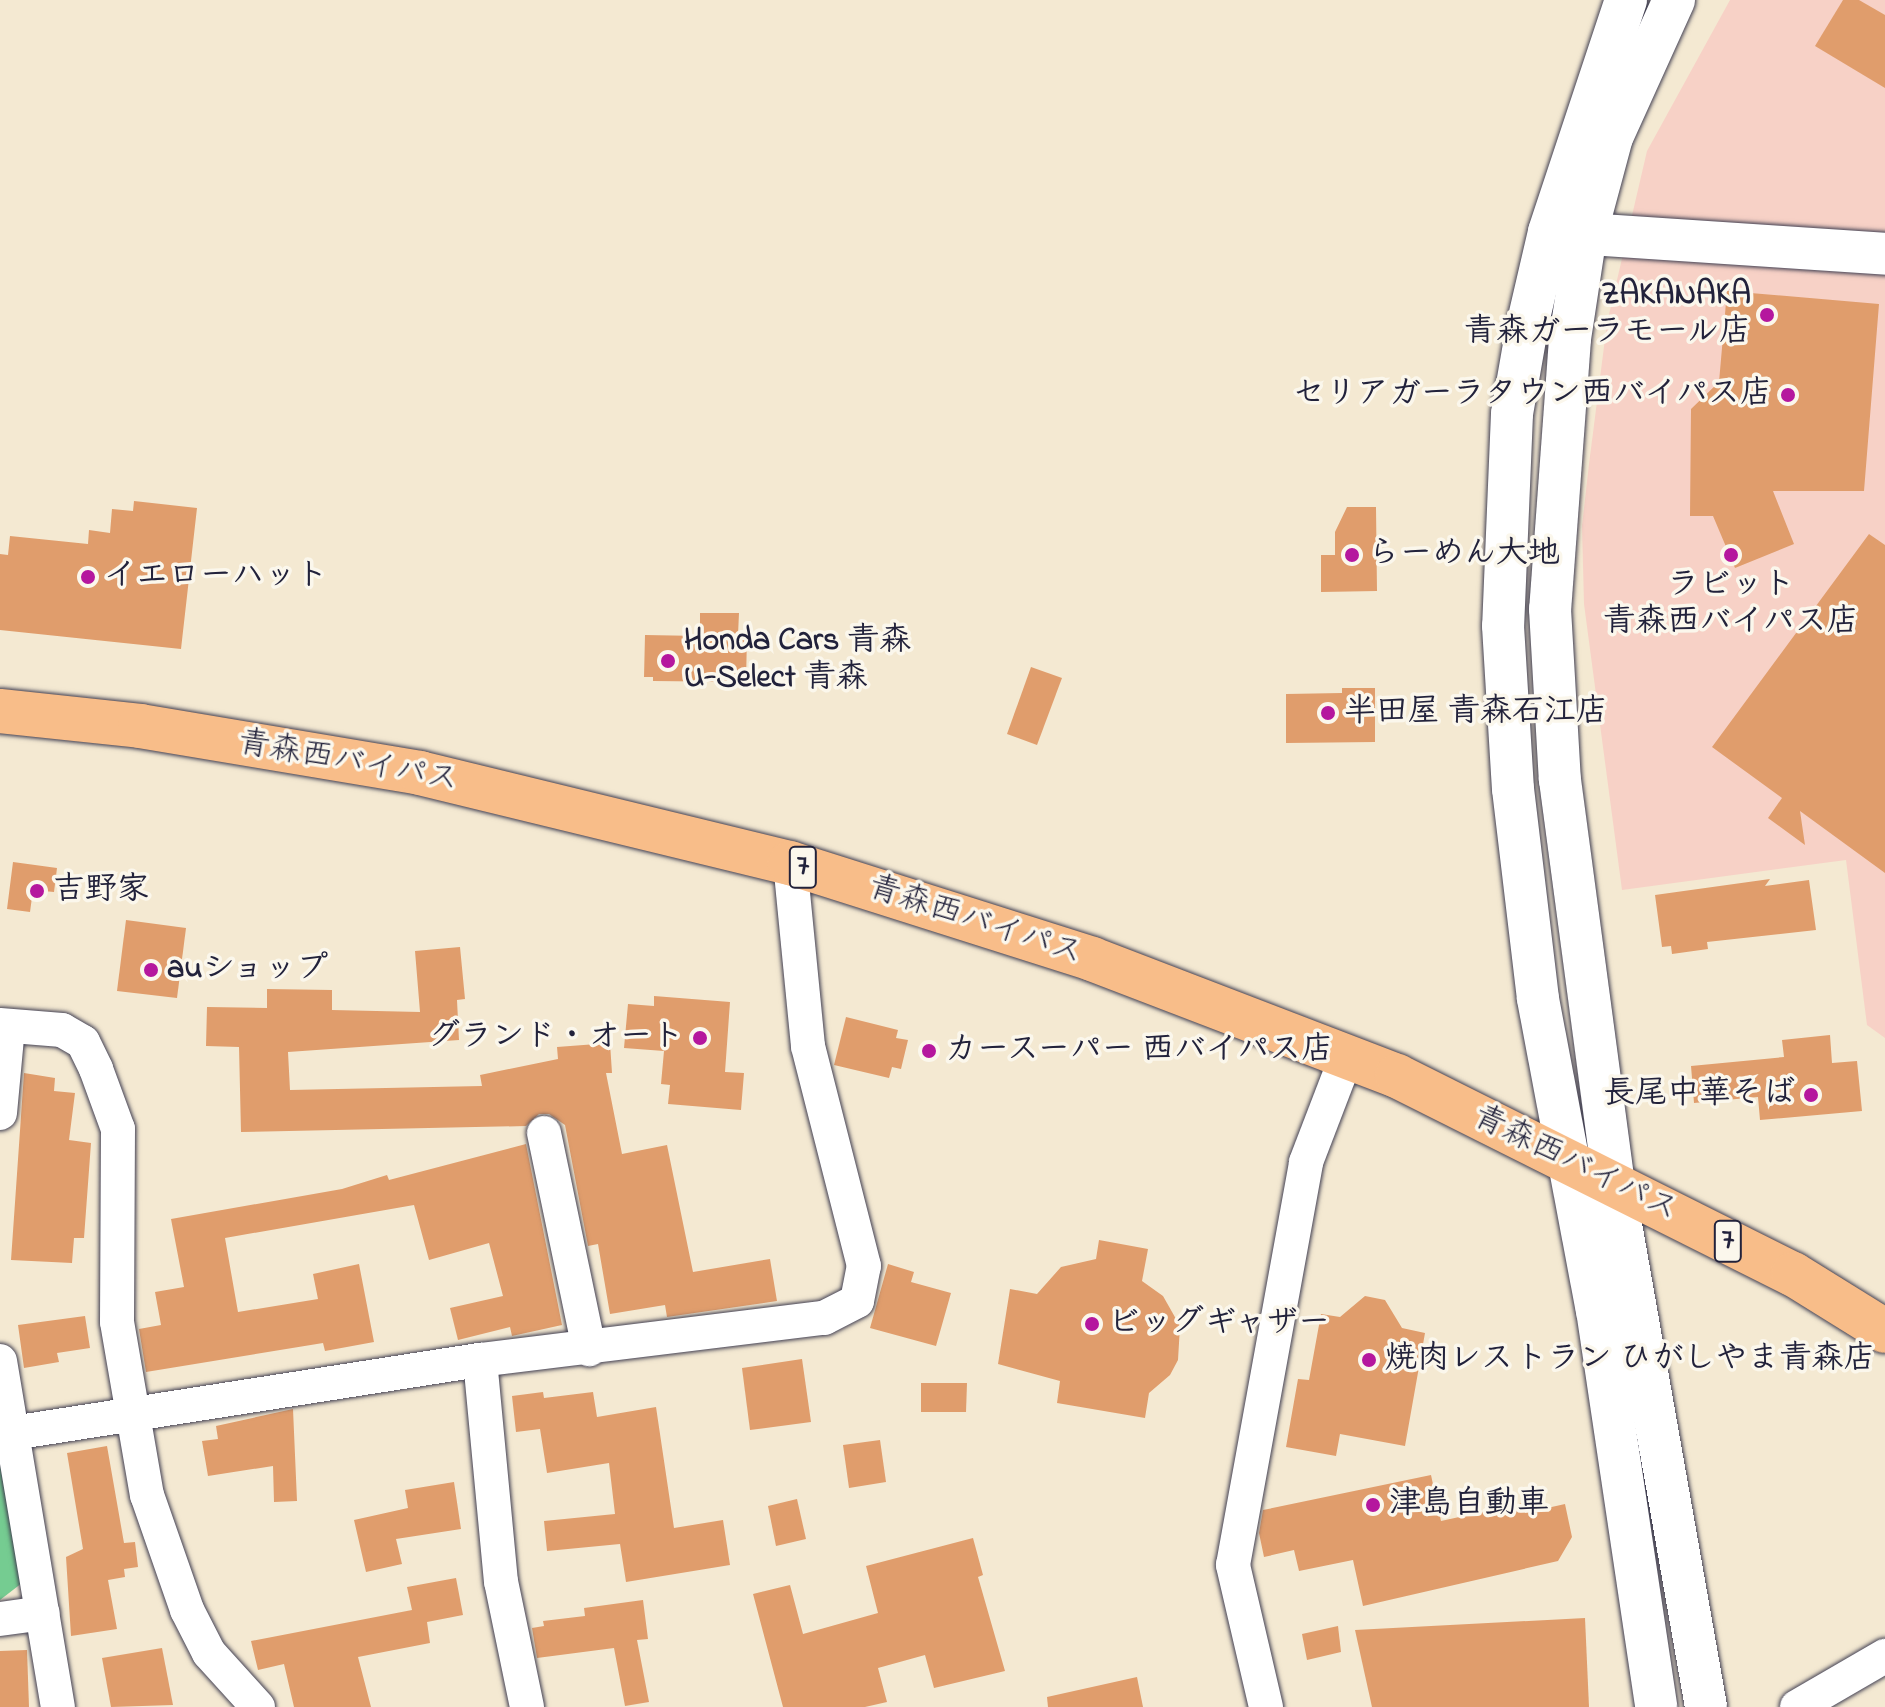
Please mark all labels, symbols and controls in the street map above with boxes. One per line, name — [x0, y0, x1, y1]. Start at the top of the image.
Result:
place label: ZAKANAKA 青森ガーラモール店 — [1463, 278, 1751, 353]
marker: ZAKANAKA 青森ガーラモール店 — [1758, 306, 1776, 324]
place label: セリアガーラタウン西バイパス店 — [1292, 376, 1772, 414]
marker: セリアガーラタウン西バイパス店 — [1779, 386, 1797, 404]
place label: らーめん大地 — [1368, 536, 1560, 574]
marker: らーめん大地 — [1343, 546, 1361, 564]
marker: ラビット 青森西バイパス店 — [1722, 546, 1740, 564]
place label: イエローハット — [104, 558, 328, 596]
marker: イエローハット — [79, 568, 97, 586]
place label: ラビット 青森西バイパス店 — [1603, 568, 1859, 643]
place label: Honda Cars 青森 U-Select 青森 — [684, 624, 911, 699]
marker: Honda Cars 青森 U-Select 青森 — [659, 652, 677, 670]
place label: 半田屋 青森石江店 — [1344, 694, 1608, 732]
marker: 半田屋 青森石江店 — [1319, 704, 1337, 722]
street label: 青森西バイパス — [234, 725, 462, 801]
road number: 7 — [787, 841, 819, 893]
street label: 青森西バイパス — [863, 869, 1087, 975]
place label: 吉野家 — [53, 872, 149, 910]
marker: 吉野家 — [28, 882, 46, 900]
place label: auショップ — [167, 951, 330, 989]
marker: auショップ — [142, 961, 160, 979]
place label: グランド・オート — [428, 1019, 684, 1057]
marker: グランド・オート — [691, 1029, 709, 1047]
place label: カースーパー 西バイパス店 — [945, 1032, 1336, 1070]
marker: カースーパー 西バイパス店 — [920, 1042, 938, 1060]
place label: 長尾中華そば — [1603, 1076, 1795, 1114]
marker: 長尾中華そば — [1802, 1086, 1820, 1104]
street label: 青森西バイパス — [1466, 1099, 1684, 1231]
road number: 7 — [1712, 1215, 1744, 1267]
place label: ビッグギャザー — [1108, 1305, 1332, 1343]
marker: ビッグギャザー — [1083, 1315, 1101, 1333]
place label: 焼肉レストラン ひがしやま青森店 — [1385, 1341, 1873, 1379]
marker: 焼肉レストラン ひがしやま青森店 — [1360, 1351, 1378, 1369]
place label: 津島自動車 — [1389, 1486, 1549, 1524]
marker: 津島自動車 — [1364, 1496, 1382, 1514]

